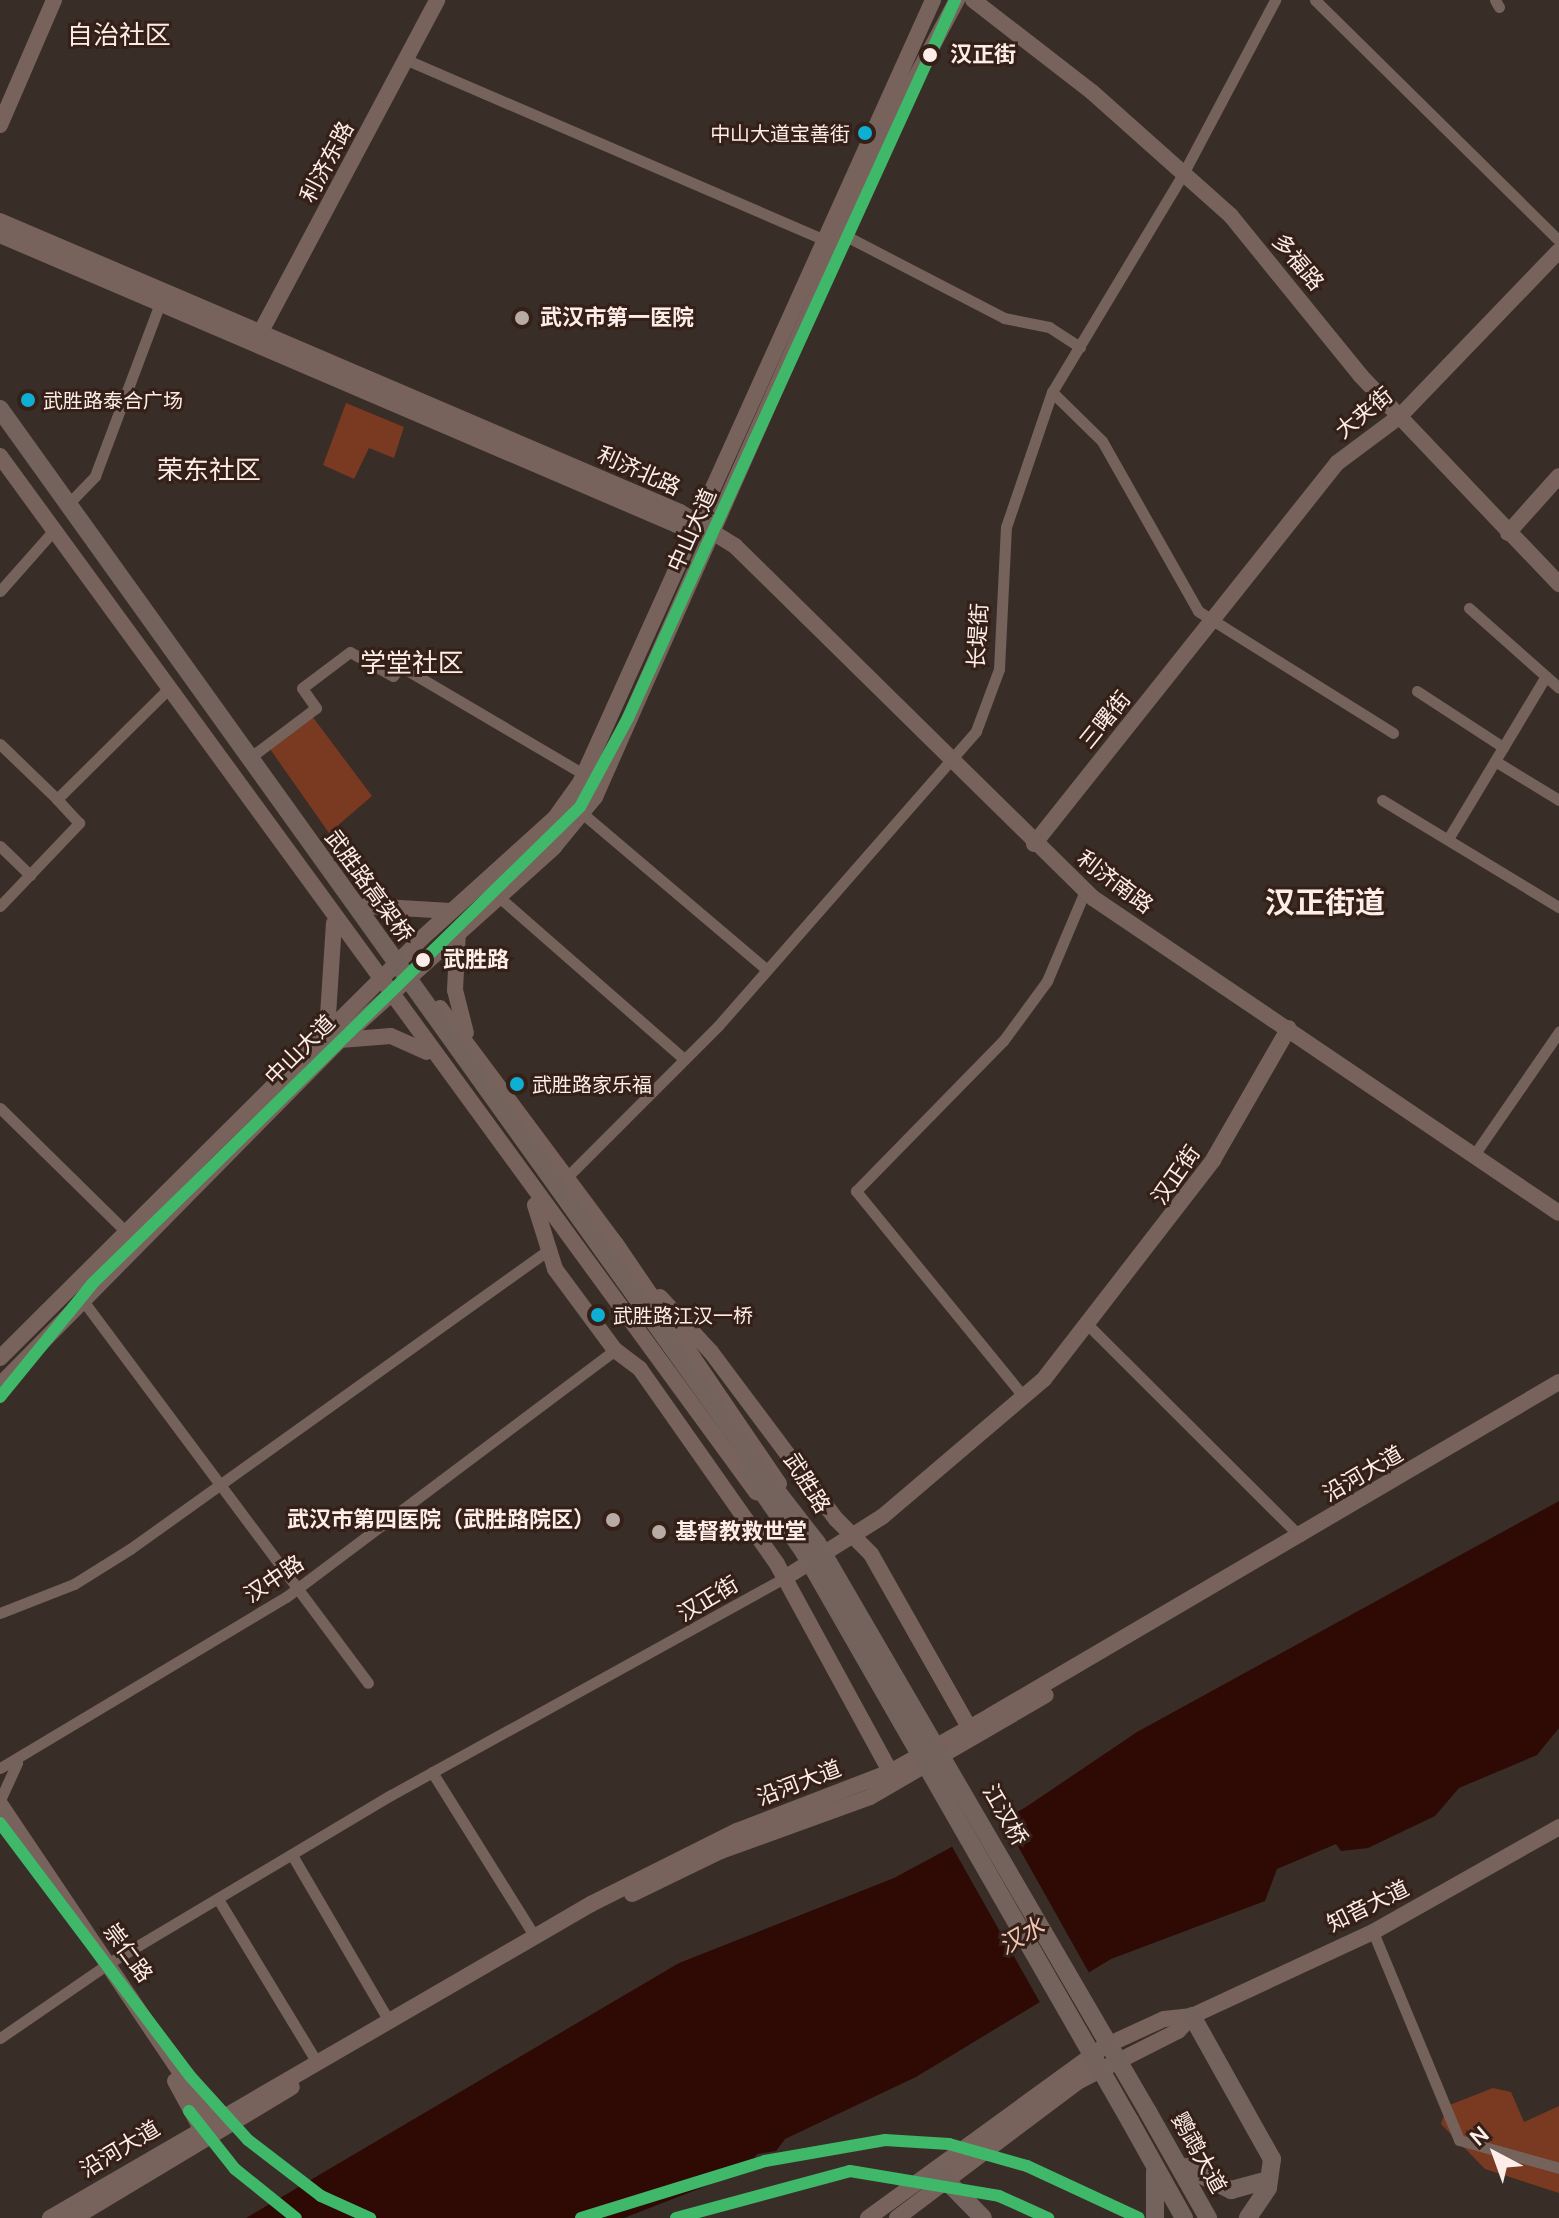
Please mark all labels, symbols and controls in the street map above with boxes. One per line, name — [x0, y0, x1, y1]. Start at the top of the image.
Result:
district label: 自治社区 — [67, 19, 171, 51]
marker: 汉正街 — [917, 42, 943, 68]
place label: 汉正街 — [950, 42, 1016, 68]
street label: 利济东路 — [295, 117, 359, 207]
place label: 中山大道宝善街 — [710, 121, 850, 145]
marker: 中山大道宝善街 — [857, 125, 873, 141]
street label: 多福路 — [1267, 228, 1329, 296]
place label: 武汉市第一医院 — [540, 305, 694, 331]
marker: 武汉市第一医院 — [511, 307, 533, 329]
street label: 大夹街 — [1330, 382, 1398, 444]
place label: 武胜路泰合广场 — [43, 388, 183, 412]
marker: 武胜路泰合广场 — [20, 392, 36, 408]
street label: 利济北路 — [593, 441, 685, 501]
district label: 荣东社区 — [157, 454, 261, 486]
street label: 中山大道 — [662, 484, 722, 576]
street label: 长堤街 — [963, 602, 993, 670]
district label: 学堂社区 — [360, 647, 464, 679]
street label: 三曙街 — [1074, 686, 1136, 754]
street label: 武胜路高架桥 — [320, 825, 418, 947]
street label: 利济南路 — [1072, 845, 1158, 919]
district label: 汉正街道 — [1265, 884, 1385, 920]
marker: 武胜路 — [410, 947, 436, 973]
place label: 武胜路 — [443, 947, 509, 973]
street label: 中山大道 — [260, 1010, 340, 1090]
place label: 武胜路家乐福 — [532, 1072, 652, 1096]
marker: 武胜路家乐福 — [509, 1076, 525, 1092]
street label: 汉正街 — [1146, 1140, 1206, 1210]
place label: 武胜路江汉一桥 — [613, 1303, 753, 1327]
marker: 武胜路江汉一桥 — [590, 1307, 606, 1323]
street label: 沿河大道 — [1318, 1441, 1408, 1507]
street label: 武胜路 — [778, 1448, 836, 1518]
place label: 武汉市第四医院（武胜路院区） — [287, 1507, 595, 1533]
marker: 武汉市第四医院（武胜路院区） — [602, 1509, 624, 1531]
place label: 基督教救世堂 — [675, 1519, 807, 1545]
marker: 基督教救世堂 — [650, 1523, 668, 1541]
street label: 汉中路 — [239, 1550, 309, 1608]
street label: 汉正街 — [673, 1571, 743, 1627]
street label: 沿河大道 — [753, 1755, 845, 1811]
street label: 江汉桥 — [977, 1780, 1033, 1850]
street label: 知音大道 — [1323, 1875, 1413, 1937]
water label: 汉水 — [993, 1911, 1049, 1959]
street label: 崇仁路 — [98, 1919, 158, 1987]
street label: 鹦鹉大道 — [1166, 2108, 1232, 2198]
north arrow — [1455, 2114, 1535, 2194]
street label: 沿河大道 — [75, 2115, 165, 2183]
text: N — [1463, 2119, 1495, 2152]

